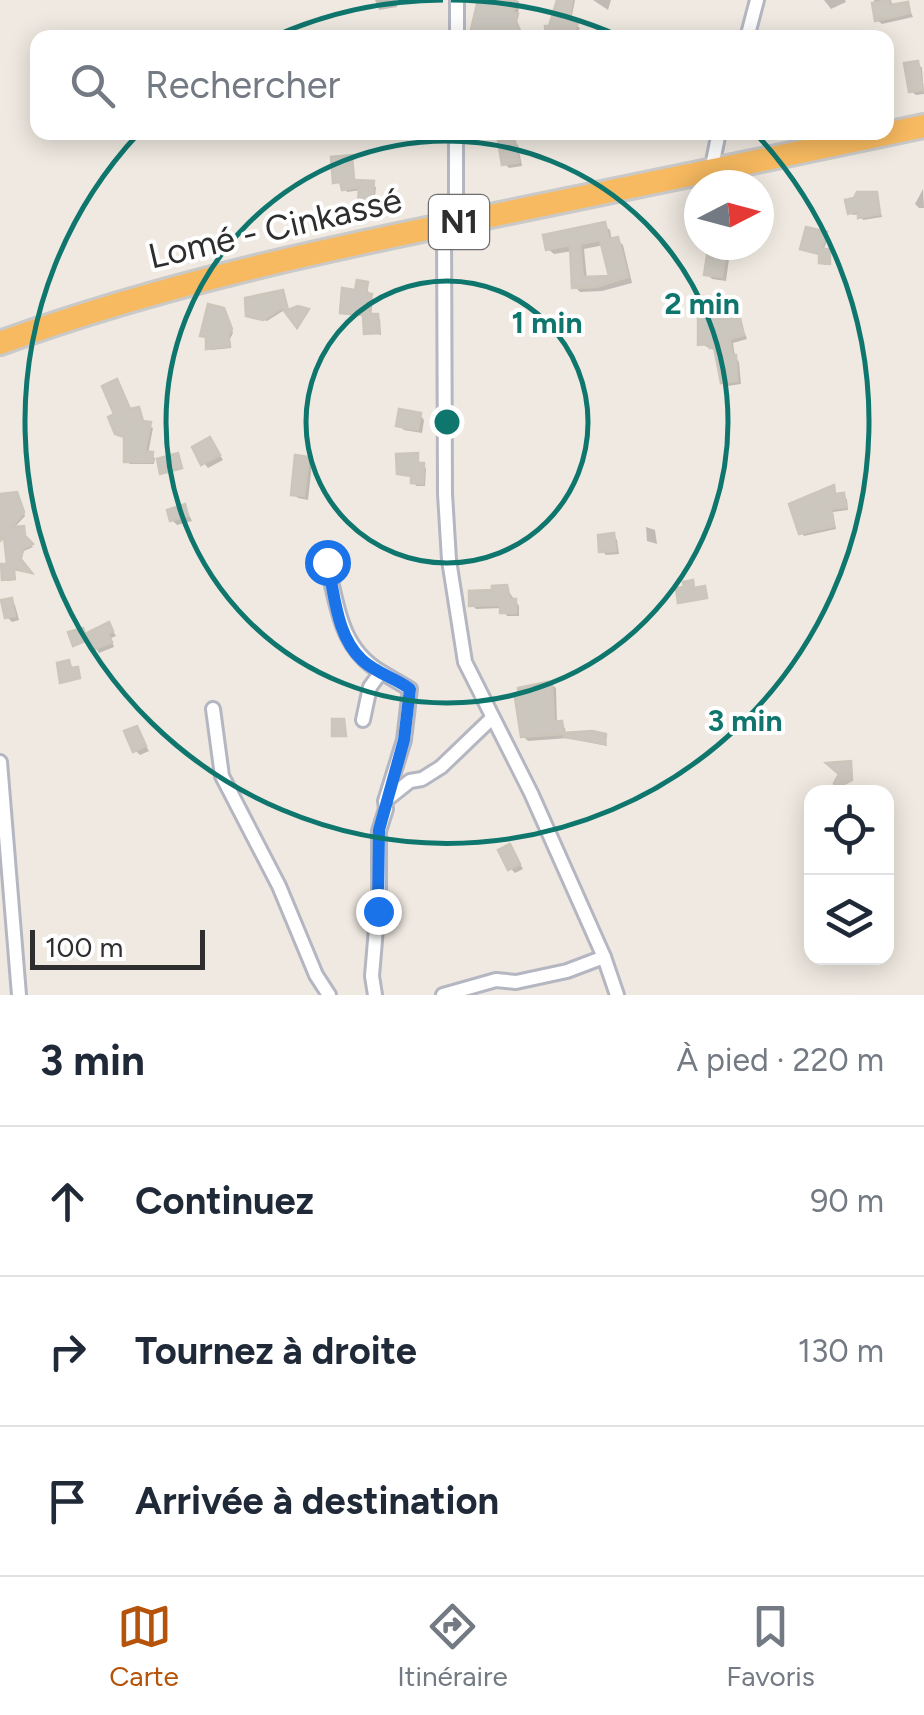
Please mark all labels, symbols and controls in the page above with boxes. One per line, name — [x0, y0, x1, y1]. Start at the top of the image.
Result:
search box — [30, 30, 894, 140]
icon: search — [65, 58, 120, 113]
text: Rechercher — [145, 62, 340, 108]
north arrow — [684, 170, 774, 260]
street label: Lomé - Cinkassé — [144, 178, 406, 278]
road number: N1 — [429, 195, 489, 249]
text: 2 min — [664, 285, 740, 322]
text: 1 min — [512, 304, 582, 341]
centre of rings — [429, 404, 465, 440]
route start — [305, 540, 351, 586]
text: 3 min — [708, 702, 782, 739]
map controls — [804, 785, 894, 965]
button: locate — [804, 785, 894, 875]
button: layers — [804, 875, 894, 965]
route end — [356, 889, 402, 935]
scale bar — [30, 925, 205, 970]
text: 100 m — [45, 930, 123, 964]
text: 3 min — [40, 1035, 145, 1086]
text: À pied · 220 m — [677, 1041, 884, 1079]
icon: ahead — [40, 1174, 95, 1229]
text: Continuez — [135, 1178, 314, 1224]
text: 90 m — [810, 1182, 884, 1220]
icon: right — [40, 1324, 95, 1379]
text: Tournez à droite — [135, 1328, 417, 1374]
text: 130 m — [798, 1332, 884, 1370]
icon: arrive — [40, 1474, 95, 1529]
text: Arrivée à destination — [135, 1478, 499, 1524]
tab: Carte — [109, 1599, 179, 1693]
tab: Itinéraire — [397, 1599, 508, 1693]
tab: Favoris — [726, 1599, 815, 1693]

